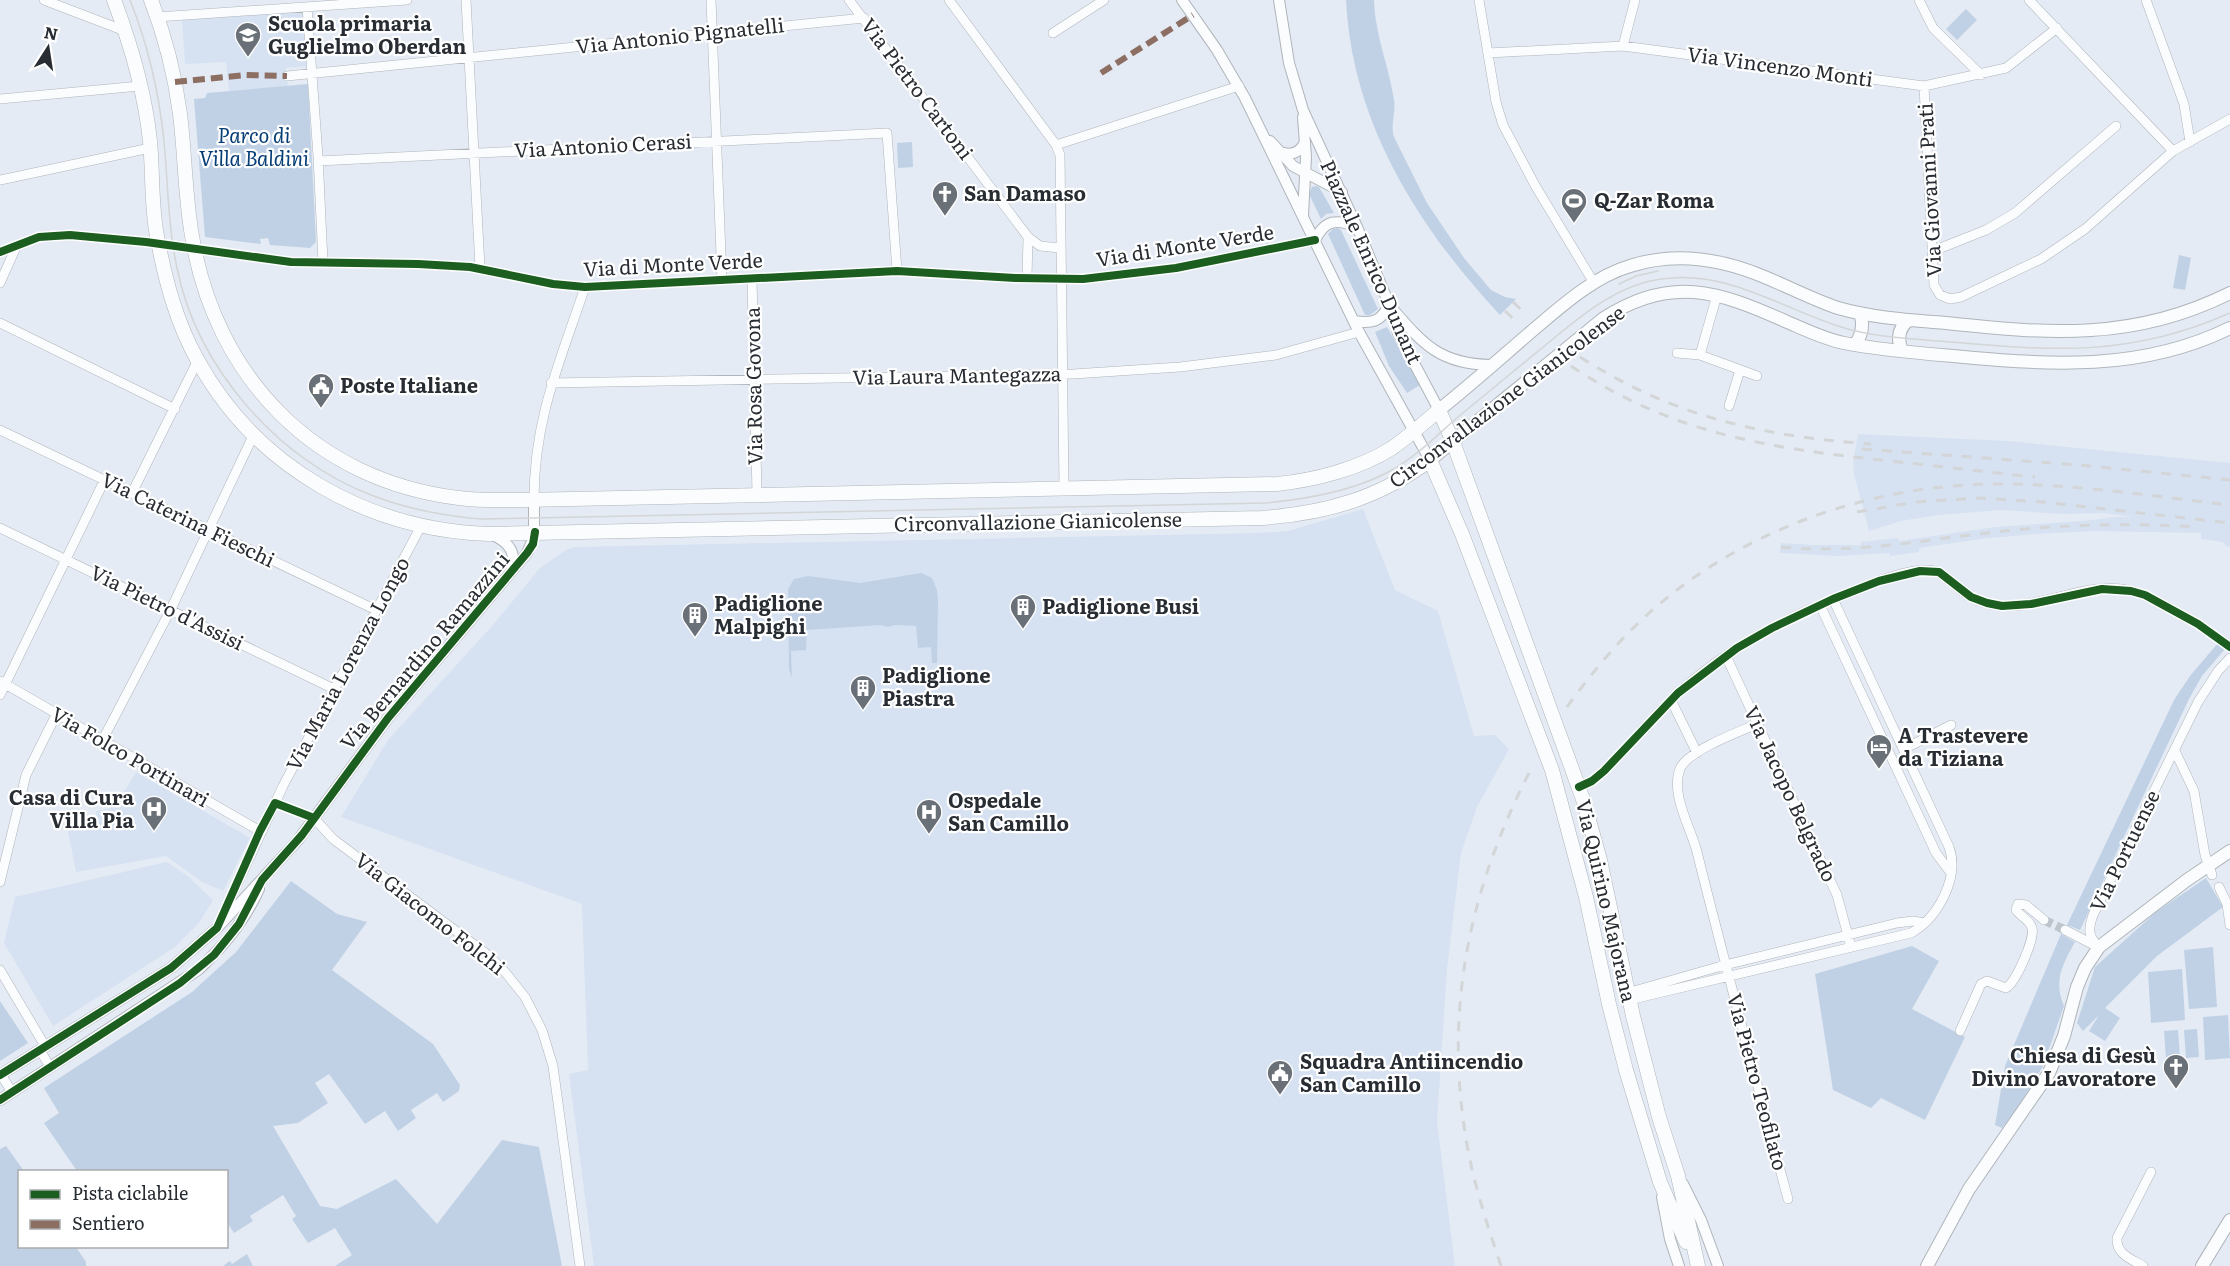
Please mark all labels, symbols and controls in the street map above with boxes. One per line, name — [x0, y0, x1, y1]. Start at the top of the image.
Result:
place label: Scuola primaria Guglielmo Oberdan — [268, 7, 467, 60]
street label: Via Antonio Pignatelli — [574, 8, 786, 60]
street label: Via Pietro Cartoni — [855, 11, 982, 165]
north arrow — [18, 18, 78, 78]
text: N — [42, 19, 60, 45]
school or university icon: Scuola primaria Guglielmo Oberdan — [233, 20, 263, 58]
street label: Via Vincenzo Monti — [1685, 37, 1876, 93]
street label: Via Giovanni Prati — [1908, 102, 1948, 278]
park label: Parco di Villa Baldini — [199, 119, 309, 172]
street label: Via Antonio Cerasi — [513, 124, 693, 164]
street label: Piazzale Enrico Dunant — [1314, 154, 1431, 368]
place label: San Damaso — [964, 177, 1086, 207]
church icon: San Damaso — [930, 179, 960, 217]
place label: Q-Zar Roma — [1594, 184, 1715, 214]
sports icon: Q-Zar Roma — [1559, 186, 1589, 224]
street label: Via di Monte Verde — [1094, 215, 1276, 273]
street label: Via di Monte Verde — [582, 243, 763, 283]
street label: Circonvallazione Gianicolense — [1382, 297, 1630, 494]
street label: Via Rosa Govona — [736, 306, 768, 465]
street label: Via Laura Mantegazza — [852, 357, 1062, 391]
place label: Poste Italiane — [340, 369, 478, 399]
public building icon: Poste Italiane — [306, 371, 336, 409]
street label: Via Caterina Fieschi — [97, 463, 281, 573]
street label: Circonvallazione Gianicolense — [894, 502, 1182, 538]
street label: Via Bernardino Ramazzini — [331, 544, 516, 755]
street label: Via Maria Lorenza Longo — [277, 551, 415, 775]
street label: Via Pietro d'Assisi — [86, 556, 250, 657]
place label: Padiglione Malpighi — [714, 587, 823, 640]
place label: Padiglione Busi — [1042, 590, 1199, 620]
building icon: Padiglione Busi — [1008, 592, 1038, 630]
building icon: Padiglione Malpighi — [680, 600, 710, 638]
place label: Padiglione Piastra — [882, 659, 991, 712]
building icon: Padiglione Piastra — [848, 673, 878, 711]
street label: Via Folco Portinari — [46, 698, 216, 813]
street label: Via Jacopo Belgrado — [1738, 700, 1846, 886]
place label: A Trastevere da Tiziana — [1898, 719, 2028, 772]
hotel icon: A Trastevere da Tiziana — [1864, 732, 1894, 770]
place label: Casa di Cura Villa Pia — [9, 781, 134, 834]
place label: Ospedale San Camillo — [948, 784, 1069, 837]
street label: Via Portuense — [2081, 784, 2166, 916]
hospital icon: Casa di Cura Villa Pia — [139, 794, 169, 832]
street label: Via Quirino Majorana — [1570, 796, 1646, 1005]
hospital icon: Ospedale San Camillo — [914, 797, 944, 835]
street label: Via Giacomo Folchi — [350, 844, 513, 981]
street label: Via Pietro Teofilato — [1721, 990, 1797, 1173]
place label: Chiesa di Gesù Divino Lavoratore — [1971, 1039, 2156, 1092]
place label: Squadra Antiincendio San Camillo — [1300, 1045, 1523, 1098]
church icon: Chiesa di Gesù Divino Lavoratore — [2161, 1052, 2191, 1090]
public building icon: Squadra Antiincendio San Camillo — [1265, 1058, 1295, 1096]
legend — [18, 1170, 228, 1248]
text: Pista ciclabile — [72, 1179, 188, 1206]
text: Sentiero — [72, 1209, 145, 1236]

